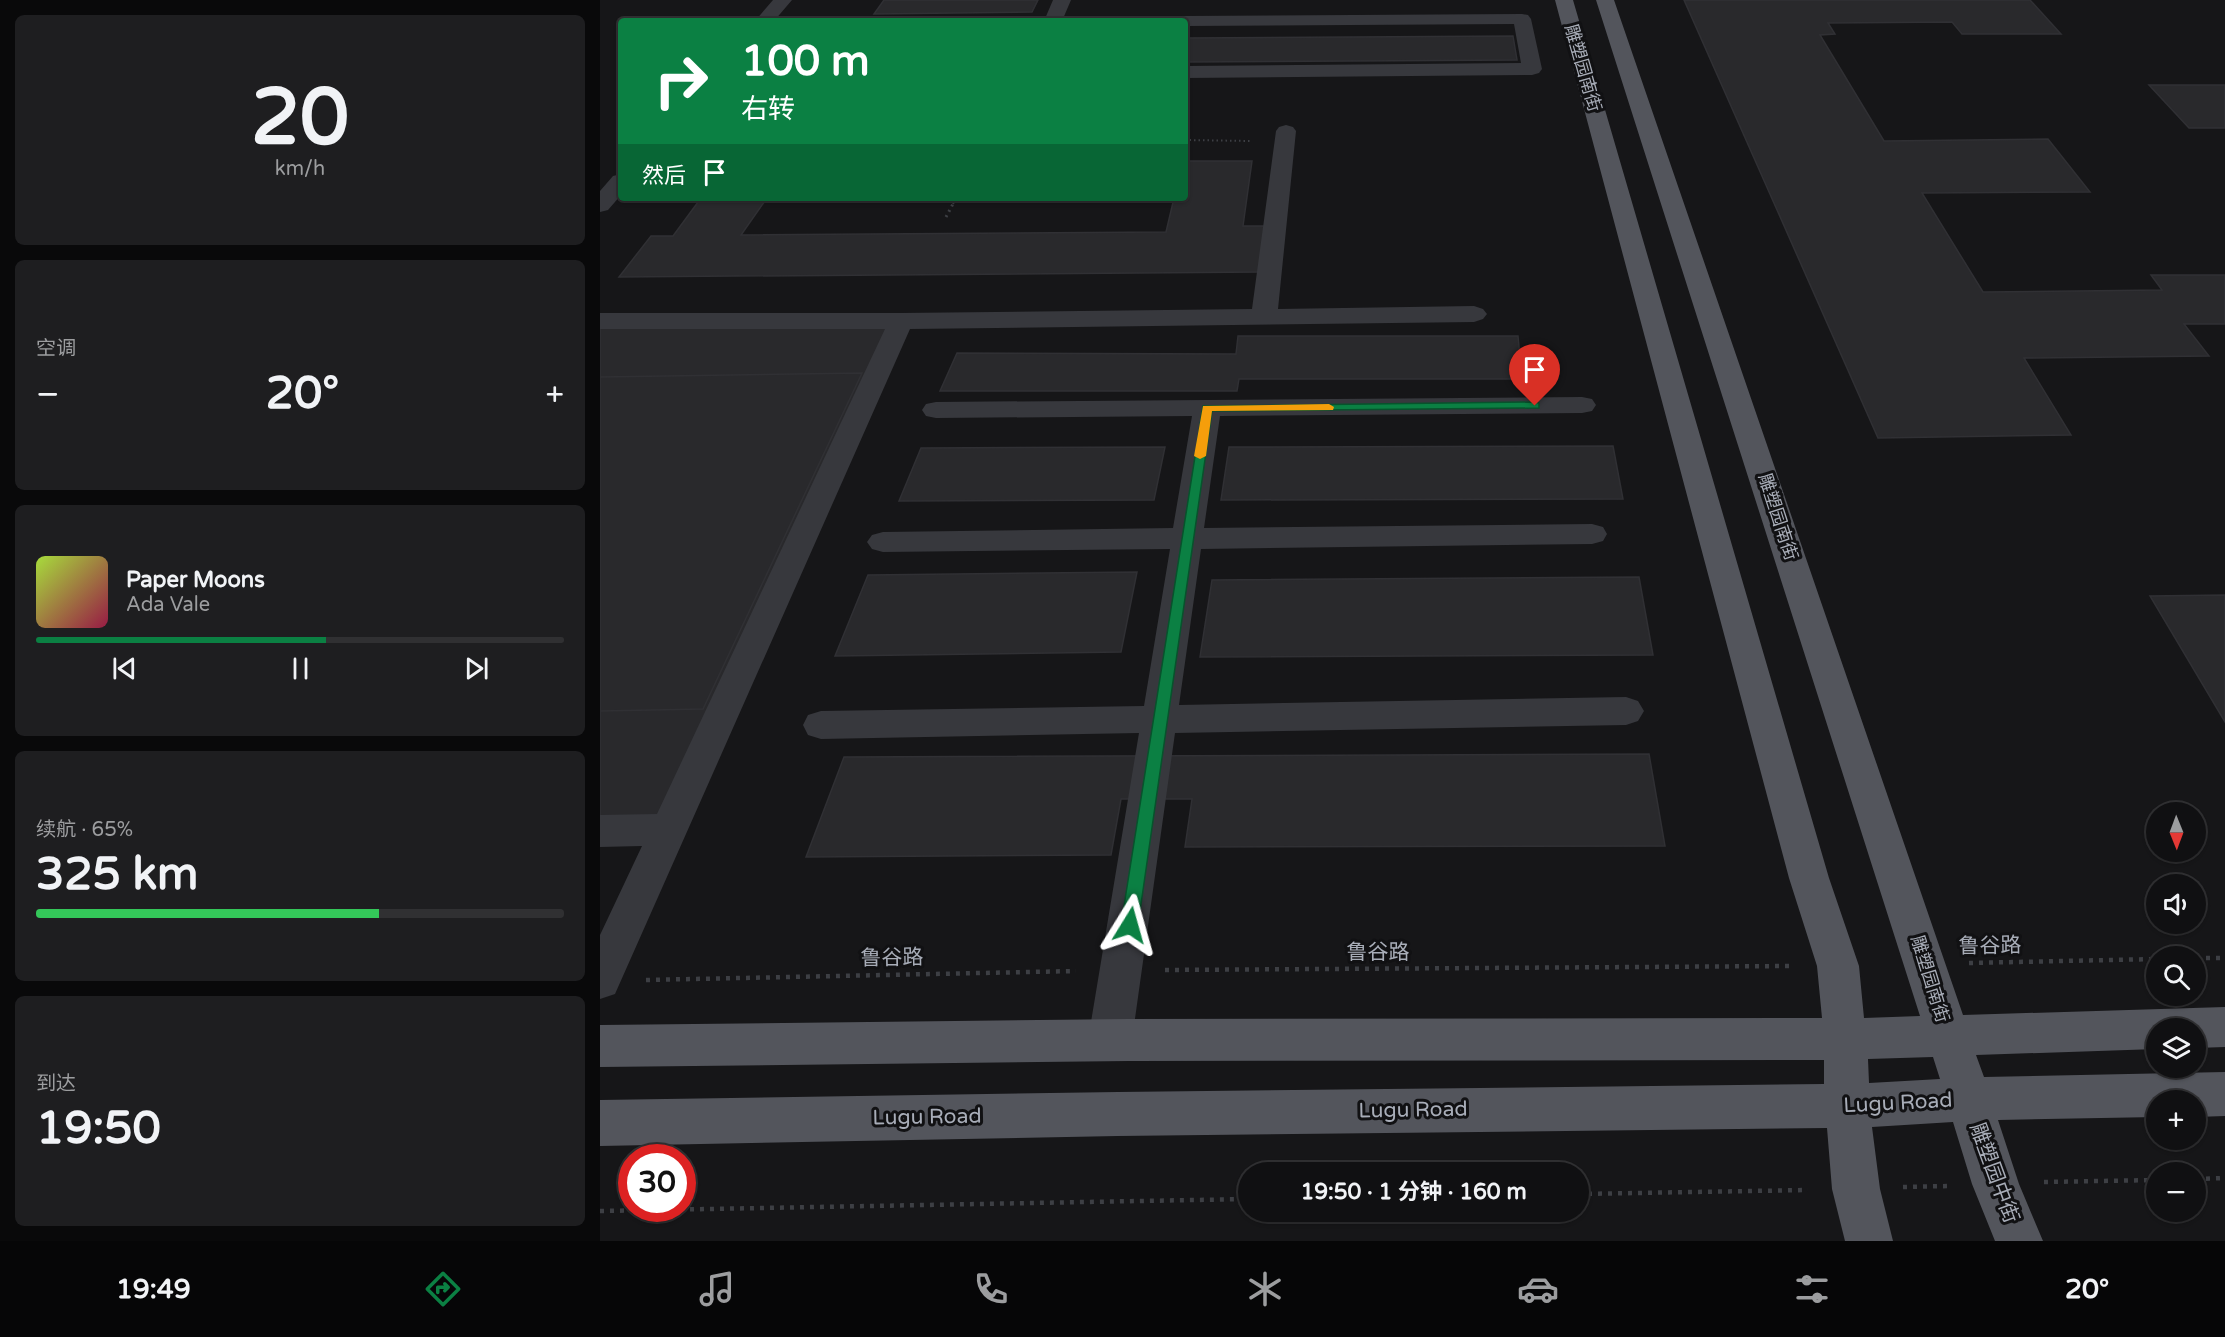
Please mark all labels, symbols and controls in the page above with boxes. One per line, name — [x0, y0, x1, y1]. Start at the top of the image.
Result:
street label: 雕塑园南街 — [1560, 22, 1606, 114]
text: 100 m — [741, 36, 870, 87]
icon: right — [642, 42, 720, 120]
text: 20 — [251, 71, 349, 165]
text: 右转 — [741, 93, 795, 126]
icon: arrive — [698, 156, 731, 189]
text: km/h — [275, 157, 325, 181]
text: 然后 — [642, 163, 686, 189]
text: 空调 — [36, 337, 76, 361]
pin — [1509, 344, 1560, 406]
icon: arrive — [1518, 353, 1551, 386]
text: 20° — [266, 367, 339, 421]
text: − — [36, 375, 60, 414]
text: + — [545, 375, 564, 414]
street label: 雕塑园南街 — [1754, 471, 1802, 563]
text: Paper Moons — [126, 567, 265, 593]
text: Ada Vale — [126, 593, 210, 617]
icon: previous — [108, 652, 141, 685]
icon: pause — [284, 652, 317, 685]
icon: next — [460, 652, 493, 685]
north arrow — [2146, 802, 2206, 862]
map controls — [2146, 802, 2206, 1222]
text: 续航 · 65% — [36, 818, 133, 842]
text: 325 km — [36, 848, 198, 902]
button: sound — [2146, 874, 2206, 934]
position arrow — [1098, 893, 1162, 957]
street label: 雕塑园南街 — [1906, 933, 1954, 1025]
street label: 鲁谷路 — [1958, 933, 2022, 959]
street label: 鲁谷路 — [1347, 940, 1410, 965]
street label: 鲁谷路 — [860, 945, 924, 971]
button: search — [2146, 946, 2206, 1006]
button: layers — [2146, 1018, 2206, 1078]
text: 到达 — [36, 1072, 76, 1096]
street label: Lugu Road — [1843, 1088, 1953, 1118]
button: + — [2146, 1090, 2206, 1150]
street label: Lugu Road — [1358, 1097, 1468, 1123]
text: 19:50 — [36, 1102, 161, 1156]
street label: Lugu Road — [872, 1104, 982, 1130]
street label: 雕塑园中街 — [1964, 1119, 2024, 1227]
speed limit sign: 30 — [618, 1144, 696, 1222]
button: − — [2146, 1162, 2206, 1222]
text: 19:50 · 1 分钟 · 160 m — [1300, 1179, 1527, 1205]
icon: directions — [422, 1268, 464, 1310]
icon: music — [696, 1268, 738, 1310]
icon: phone — [970, 1268, 1012, 1310]
icon: climate — [1244, 1268, 1286, 1310]
icon: car — [1517, 1268, 1559, 1310]
icon: filters — [1791, 1268, 1833, 1310]
text: 19:49 — [116, 1273, 191, 1306]
text: 20° — [2065, 1273, 2109, 1306]

